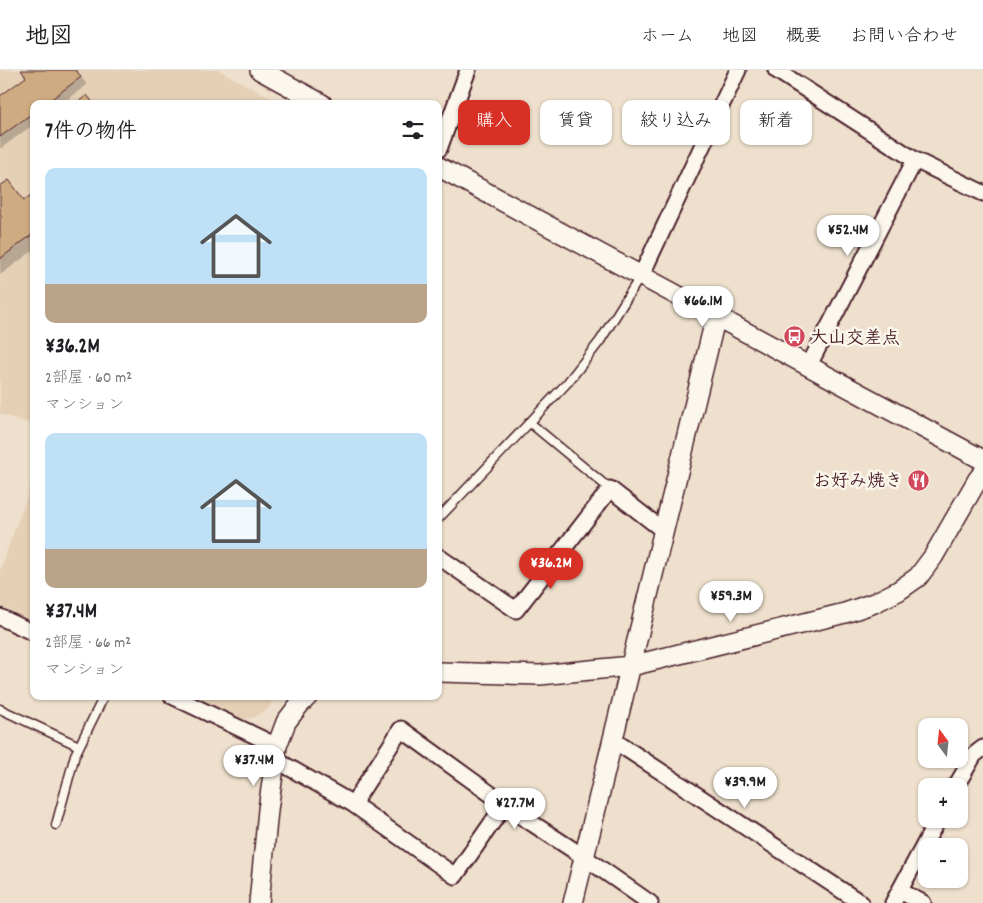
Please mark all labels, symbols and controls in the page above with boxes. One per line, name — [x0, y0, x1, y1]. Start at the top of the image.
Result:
text: 地図 — [25, 21, 73, 55]
text: ホーム — [641, 25, 694, 50]
text: 地図 — [722, 25, 758, 50]
text: 概要 — [786, 25, 822, 50]
text: お問い合わせ — [850, 25, 958, 50]
chip: 購入 — [458, 100, 530, 145]
chip: 賃貸 — [540, 100, 612, 145]
chip: 絞り込み — [622, 100, 730, 145]
chip: 新着 — [740, 100, 812, 145]
icon: filters — [399, 116, 427, 144]
text: 7件の物件 — [45, 118, 137, 148]
icon: home — [191, 201, 281, 291]
pin: ¥52.4M — [807, 214, 889, 257]
text: ¥52.4M — [828, 219, 868, 242]
pin: ¥66.1M — [662, 286, 744, 328]
text: ¥66.1M — [684, 290, 722, 313]
bus stop icon: 大山交差点 — [782, 325, 806, 349]
place label: 大山交差点 — [810, 327, 900, 352]
text: ¥36.2M — [45, 333, 100, 363]
text: 2部屋 · 60 m² — [45, 367, 132, 390]
text: マンション — [45, 394, 124, 417]
icon: home — [191, 466, 281, 556]
restaurant icon: お好み焼き — [907, 468, 931, 492]
place label: お好み焼き — [813, 470, 903, 495]
pin: ¥36.2M — [510, 548, 592, 590]
text: ¥36.2M — [530, 552, 572, 575]
pin: ¥59.3M — [690, 580, 772, 623]
text: ¥59.3M — [710, 585, 752, 608]
text: ¥37.4M — [45, 598, 97, 628]
text: 2部屋 · 66 m² — [45, 632, 131, 655]
text: マンション — [45, 659, 124, 682]
north arrow — [918, 718, 968, 768]
map controls — [918, 718, 968, 888]
pin: ¥37.4M — [213, 744, 295, 787]
text: ¥37.4M — [234, 749, 274, 772]
pin: ¥39.9M — [704, 766, 786, 809]
text: ¥39.9M — [724, 771, 766, 794]
button: + — [918, 778, 968, 828]
pin: ¥27.7M — [474, 788, 556, 830]
text: ¥27.7M — [495, 792, 535, 815]
button: − — [918, 838, 968, 888]

